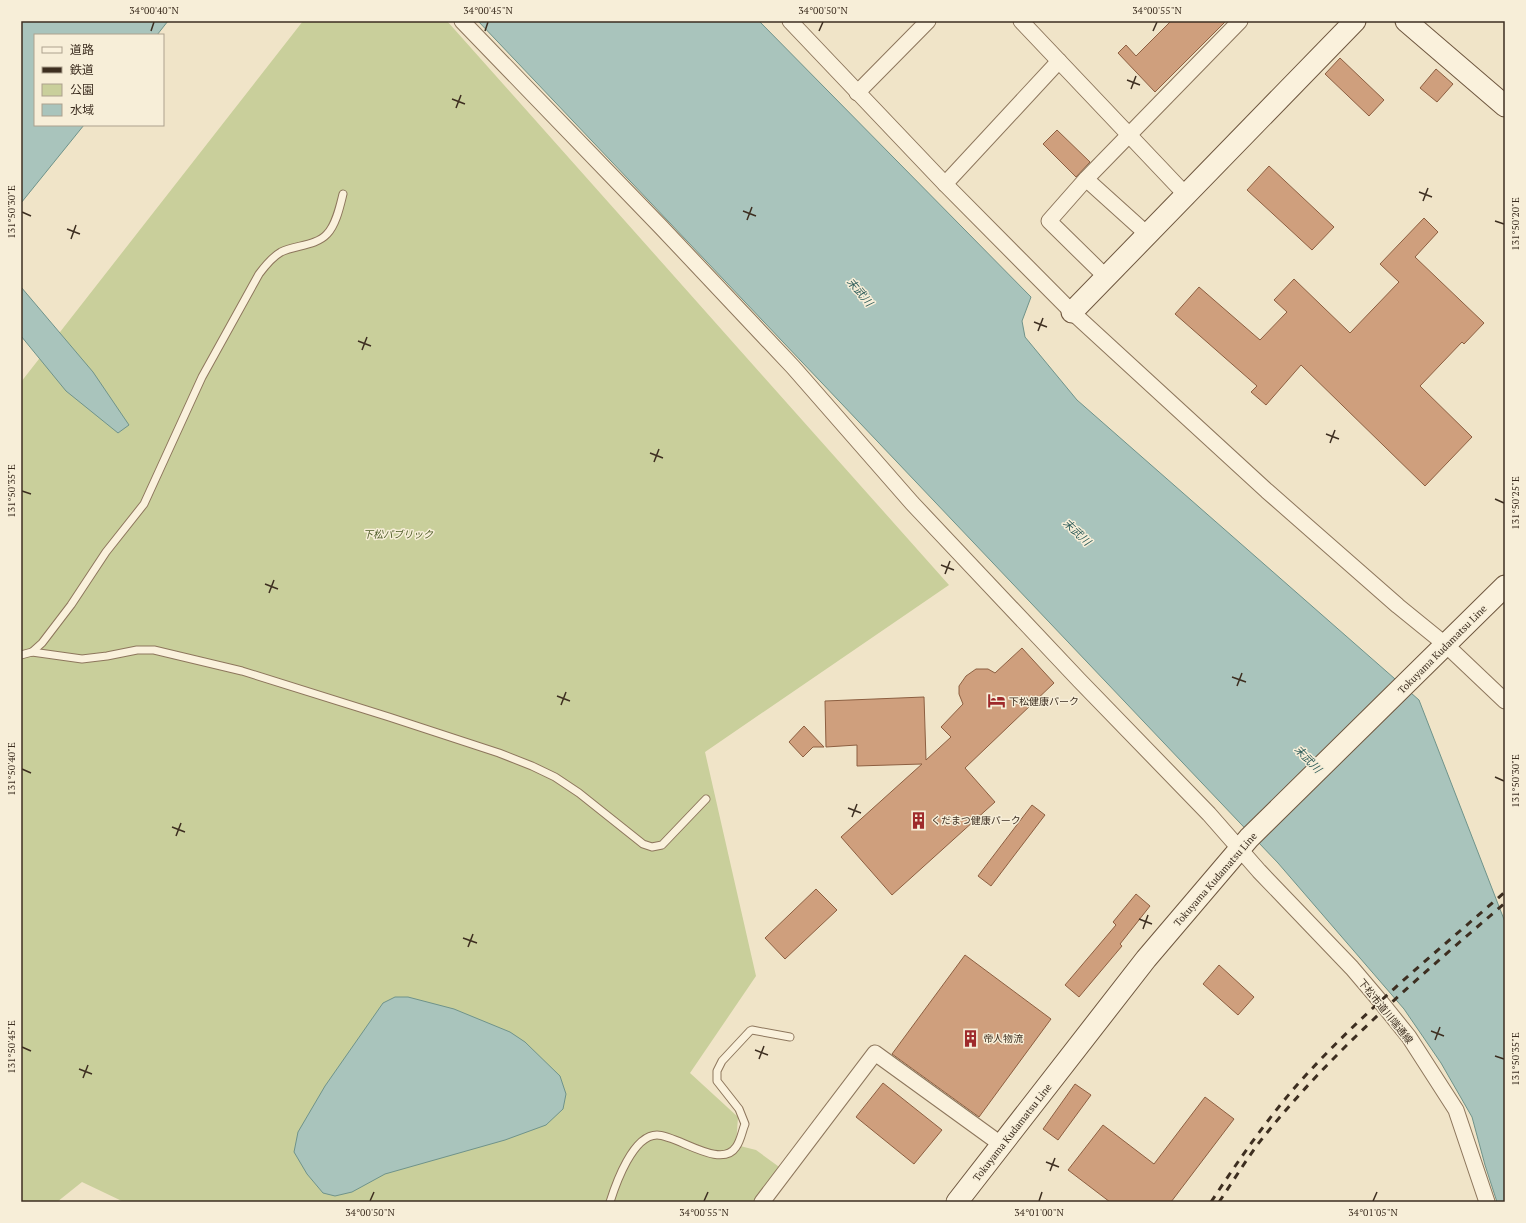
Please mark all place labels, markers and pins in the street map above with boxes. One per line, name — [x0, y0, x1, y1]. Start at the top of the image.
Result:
hotel icon: 下松健康パーク — [986, 691, 1006, 711]
place label: 下松健康パーク — [1009, 695, 1079, 708]
building icon: くだまつ健康パーク — [908, 810, 928, 830]
place label: くだまつ健康パーク — [931, 814, 1021, 827]
building icon: 帝人物流 — [960, 1028, 980, 1048]
place label: 帝人物流 — [983, 1032, 1023, 1045]

